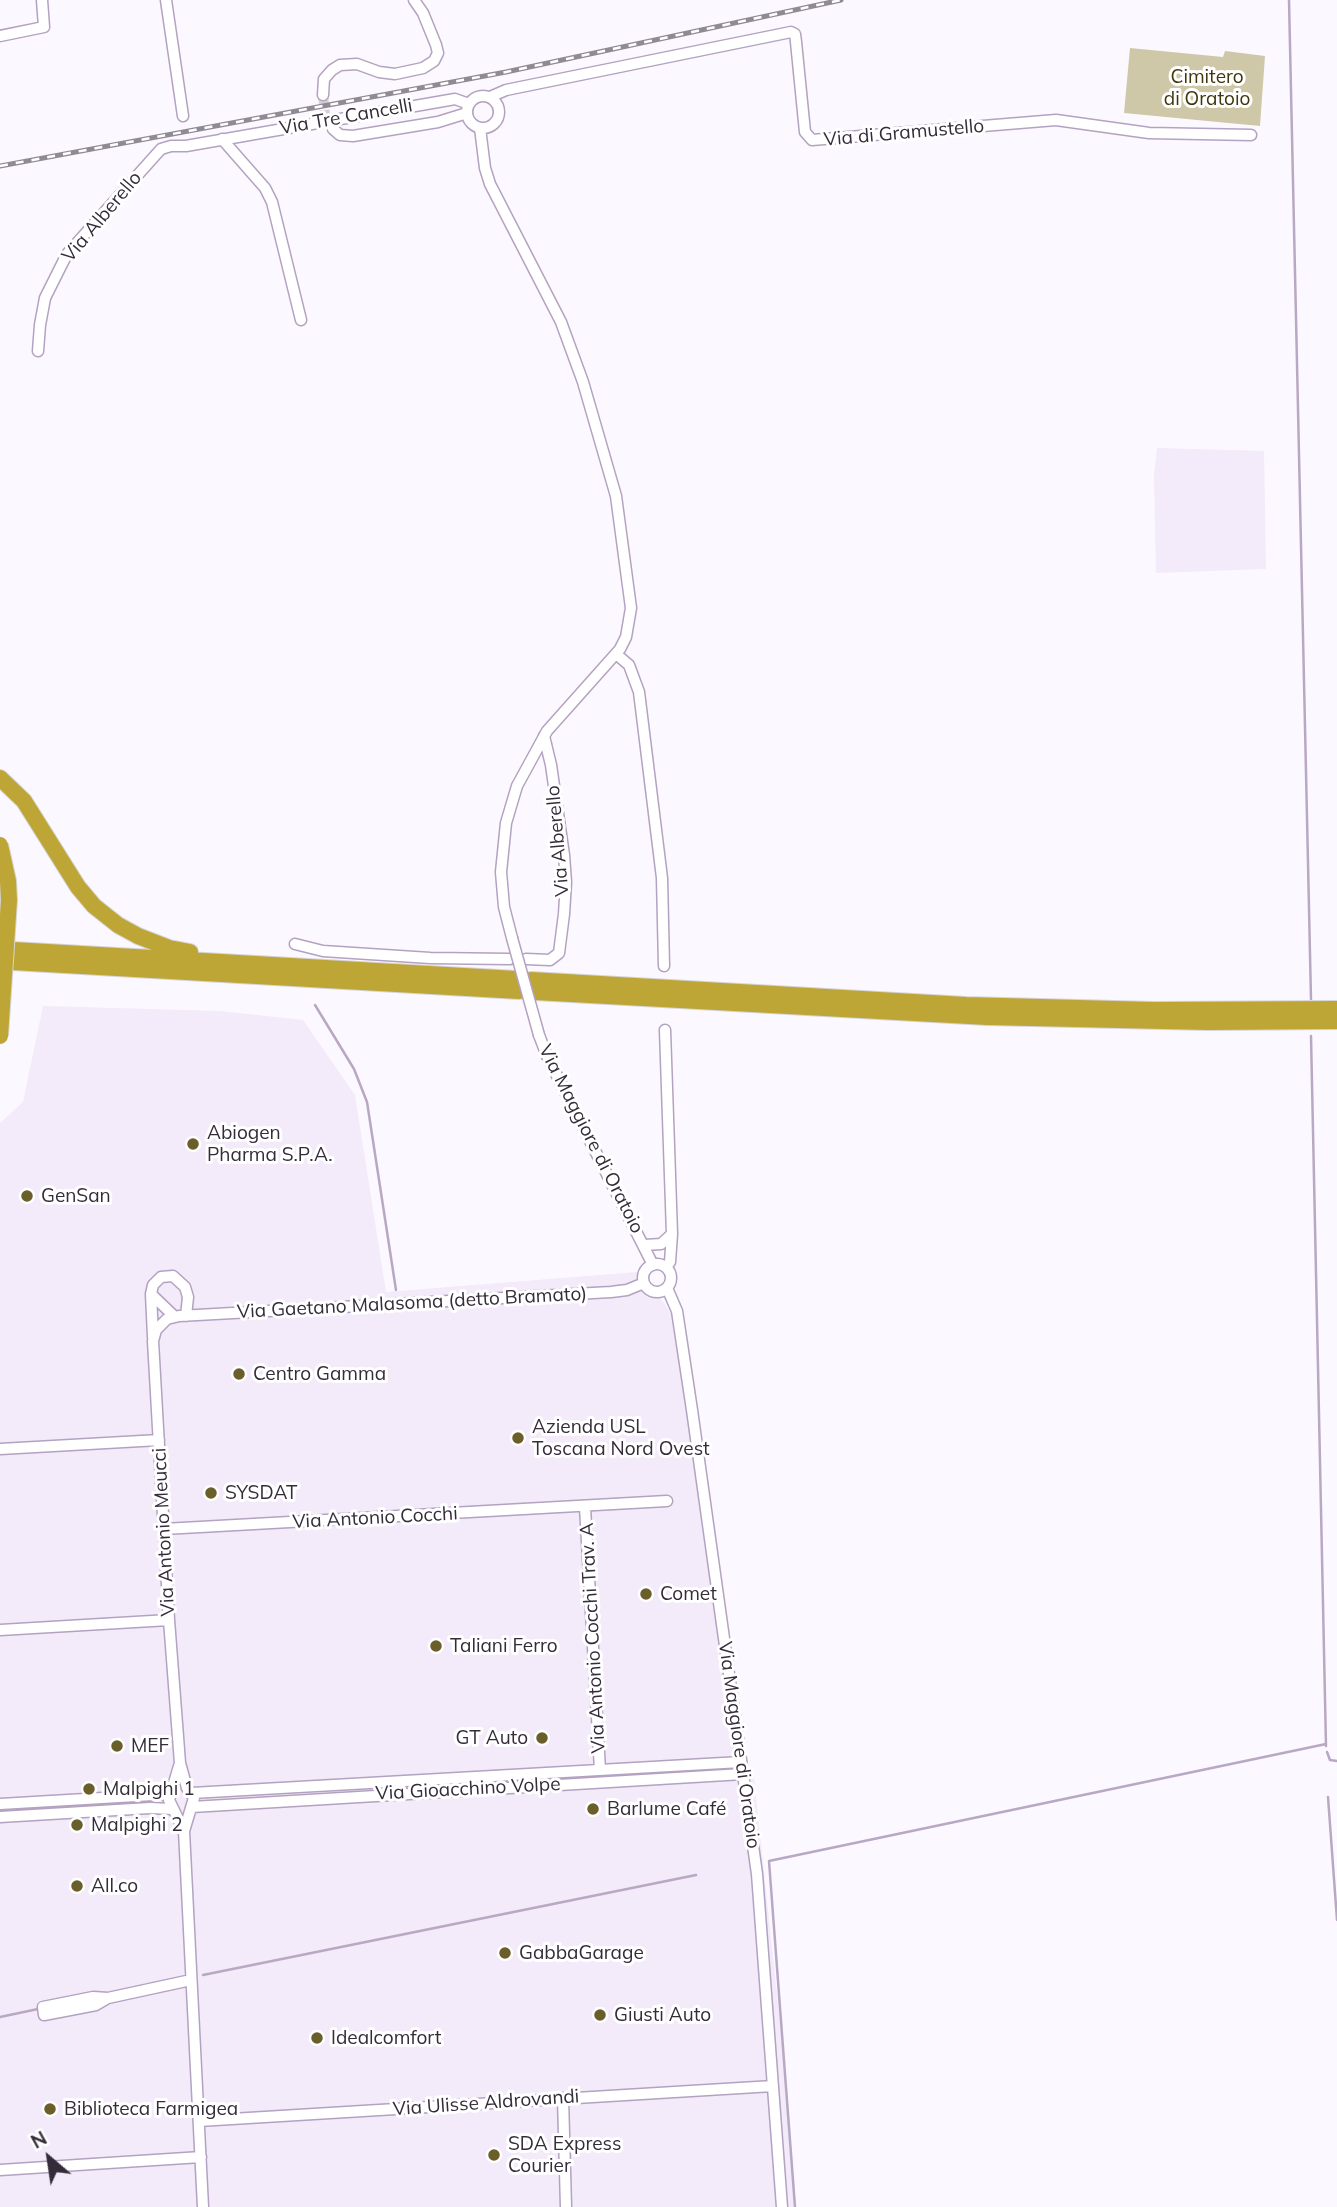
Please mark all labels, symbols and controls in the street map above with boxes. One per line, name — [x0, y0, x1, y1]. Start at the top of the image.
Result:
park label: Cimitero di Oratoio — [1164, 66, 1250, 110]
street label: Via Tre Cancelli — [278, 94, 414, 140]
street label: Via di Gramustello — [823, 115, 985, 151]
street label: Via Alberello — [57, 167, 147, 267]
street label: Via Alberello — [542, 785, 574, 897]
street label: Via Maggiore di Oratoio — [533, 1041, 649, 1237]
place label: Abiogen Pharma S.P.A. — [207, 1122, 333, 1166]
marker: Abiogen Pharma S.P.A. — [185, 1136, 201, 1152]
place label: GenSan — [41, 1185, 111, 1207]
marker: GenSan — [19, 1188, 35, 1204]
street label: Via Gaetano Malasoma (detto Bramato) — [236, 1282, 588, 1324]
place label: Centro Gamma — [253, 1363, 386, 1385]
marker: Centro Gamma — [231, 1366, 247, 1382]
place label: Azienda USL Toscana Nord Ovest — [532, 1416, 710, 1460]
marker: Azienda USL Toscana Nord Ovest — [510, 1430, 526, 1446]
street label: Via Antonio Meucci — [148, 1447, 180, 1617]
place label: SYSDAT — [225, 1482, 297, 1504]
marker: SYSDAT — [203, 1485, 219, 1501]
street label: Via Antonio Cocchi — [292, 1502, 458, 1534]
street label: Via Antonio Cocchi Trav. A — [576, 1522, 610, 1754]
place label: Comet — [660, 1583, 717, 1605]
marker: Comet — [638, 1586, 654, 1602]
place label: Taliani Ferro — [450, 1635, 558, 1657]
marker: Taliani Ferro — [428, 1638, 444, 1654]
street label: Via Maggiore di Oratoio — [713, 1640, 765, 1850]
place label: GT Auto — [456, 1727, 528, 1749]
marker: GT Auto — [534, 1730, 550, 1746]
place label: MEF — [131, 1735, 169, 1757]
marker: MEF — [109, 1738, 125, 1754]
street label: Via Gioacchino Volpe — [375, 1773, 561, 1805]
place label: Malpighi 1 — [103, 1778, 195, 1800]
marker: Malpighi 1 — [81, 1781, 97, 1797]
place label: Barlume Café — [607, 1798, 726, 1820]
marker: Barlume Café — [585, 1801, 601, 1817]
place label: Malpighi 2 — [91, 1814, 183, 1836]
marker: Malpighi 2 — [69, 1817, 85, 1833]
place label: All.co — [91, 1875, 138, 1897]
marker: All.co — [69, 1878, 85, 1894]
place label: GabbaGarage — [519, 1942, 644, 1964]
marker: GabbaGarage — [497, 1945, 513, 1961]
place label: Giusti Auto — [614, 2004, 711, 2026]
marker: Giusti Auto — [592, 2007, 608, 2023]
place label: Idealcomfort — [331, 2027, 441, 2049]
marker: Idealcomfort — [309, 2030, 325, 2046]
street label: Via Ulisse Aldrovandi — [392, 2085, 580, 2121]
place label: Biblioteca Farmigea — [64, 2098, 238, 2120]
marker: Biblioteca Farmigea — [42, 2101, 58, 2117]
north arrow — [14, 2123, 84, 2193]
text: N — [27, 2126, 51, 2154]
place label: SDA Express Courier — [508, 2133, 621, 2177]
marker: SDA Express Courier — [486, 2147, 502, 2163]

